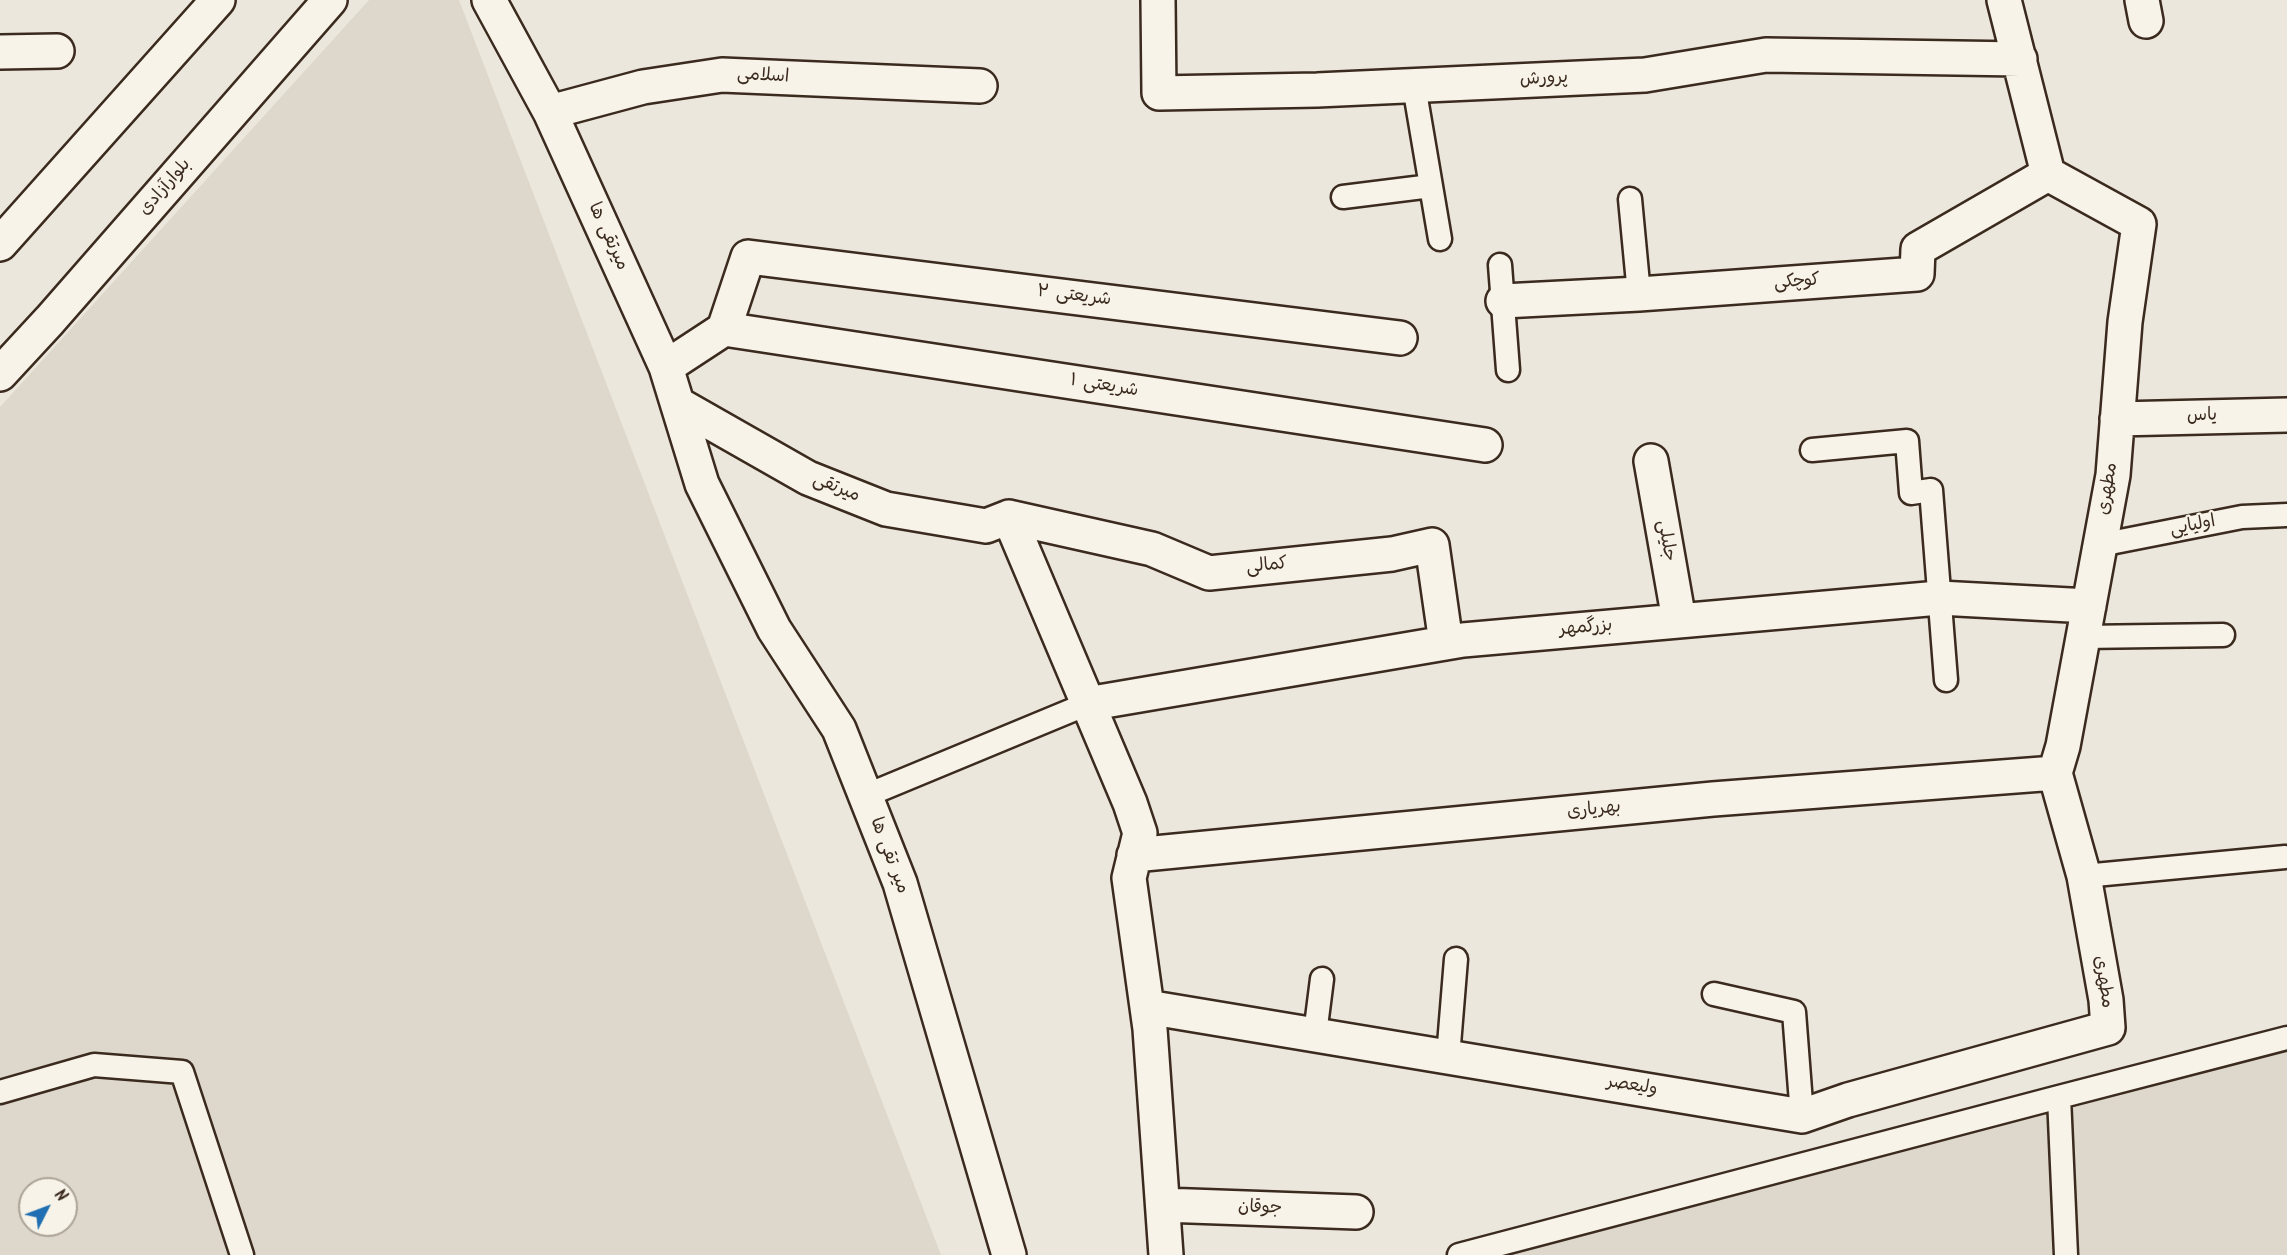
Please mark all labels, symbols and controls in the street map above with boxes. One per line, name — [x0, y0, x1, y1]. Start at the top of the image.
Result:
street label: اسلامی — [736, 65, 790, 89]
street label: پرورش — [1519, 68, 1569, 92]
street label: بلوارآزادی — [135, 155, 197, 221]
street label: میرتقی ها — [582, 200, 632, 274]
street label: کوچکی — [1773, 271, 1821, 295]
street label: شریعتی ۲ — [1036, 282, 1112, 312]
street label: شریعتی ۱ — [1068, 371, 1140, 403]
street label: یاس — [2186, 406, 2218, 428]
street label: مطهری — [2094, 461, 2124, 517]
street label: میرتقی — [809, 470, 863, 508]
street label: اولیایی — [2168, 512, 2218, 542]
street label: جلیلی — [1651, 519, 1679, 563]
street label: کمالی — [1245, 554, 1289, 580]
street label: بزرگمهر — [1559, 616, 1613, 642]
street label: بهریاری — [1566, 797, 1622, 825]
street label: میر تقی ها — [864, 815, 912, 897]
street label: مطهری — [2087, 954, 2117, 1010]
street label: ولیعصر — [1605, 1072, 1659, 1102]
north arrow — [18, 1177, 78, 1237]
text: N — [48, 1184, 73, 1208]
street label: جوقان — [1237, 1197, 1283, 1221]

